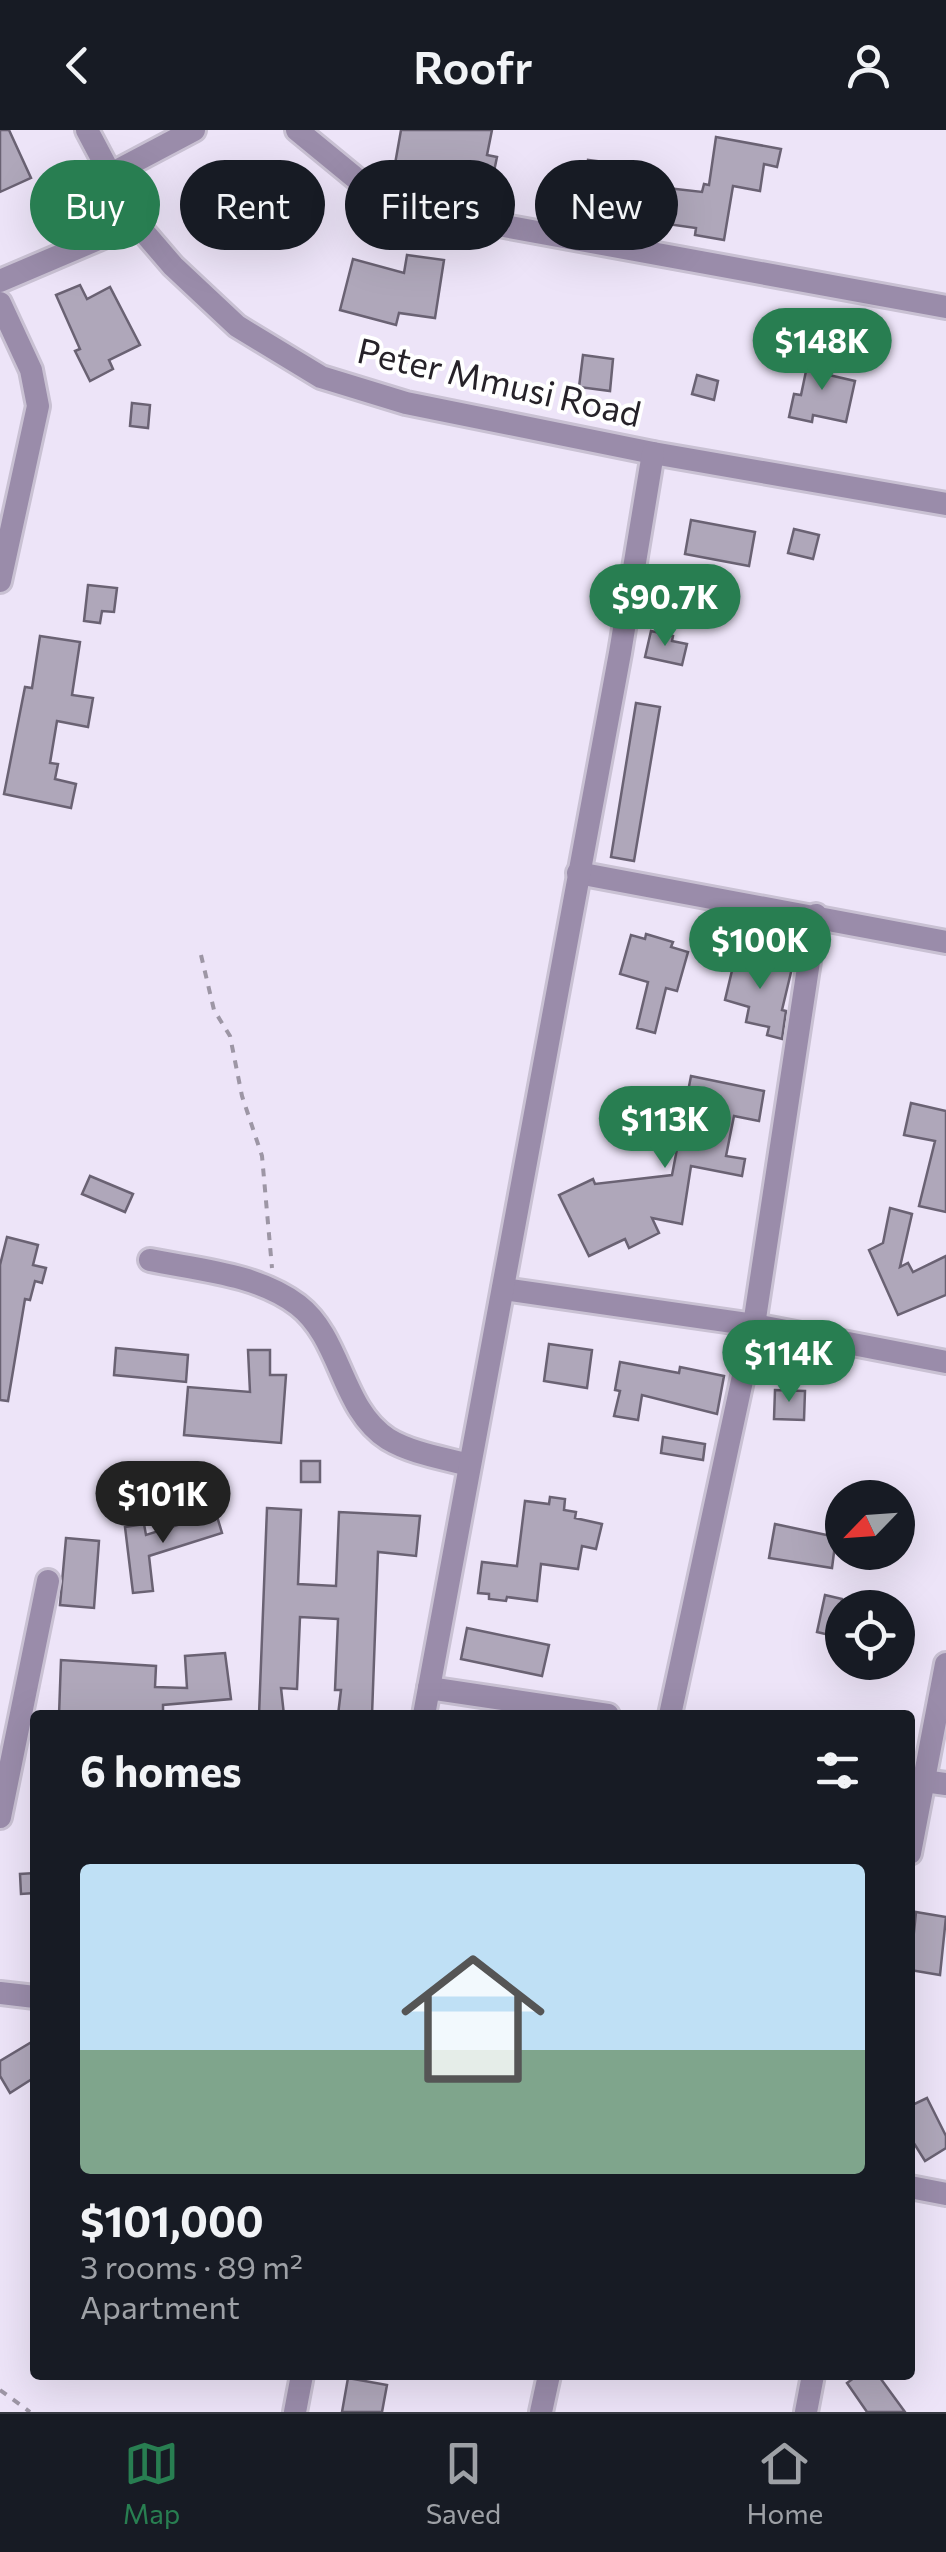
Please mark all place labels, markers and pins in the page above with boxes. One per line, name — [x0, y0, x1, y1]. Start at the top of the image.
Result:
pin: $148K — [752, 308, 892, 393]
pin: $90.7K — [584, 564, 746, 649]
pin: $100K — [690, 907, 830, 992]
pin: $113K — [595, 1086, 735, 1171]
pin: $114K — [719, 1320, 859, 1405]
pin: $101K — [93, 1461, 233, 1546]

